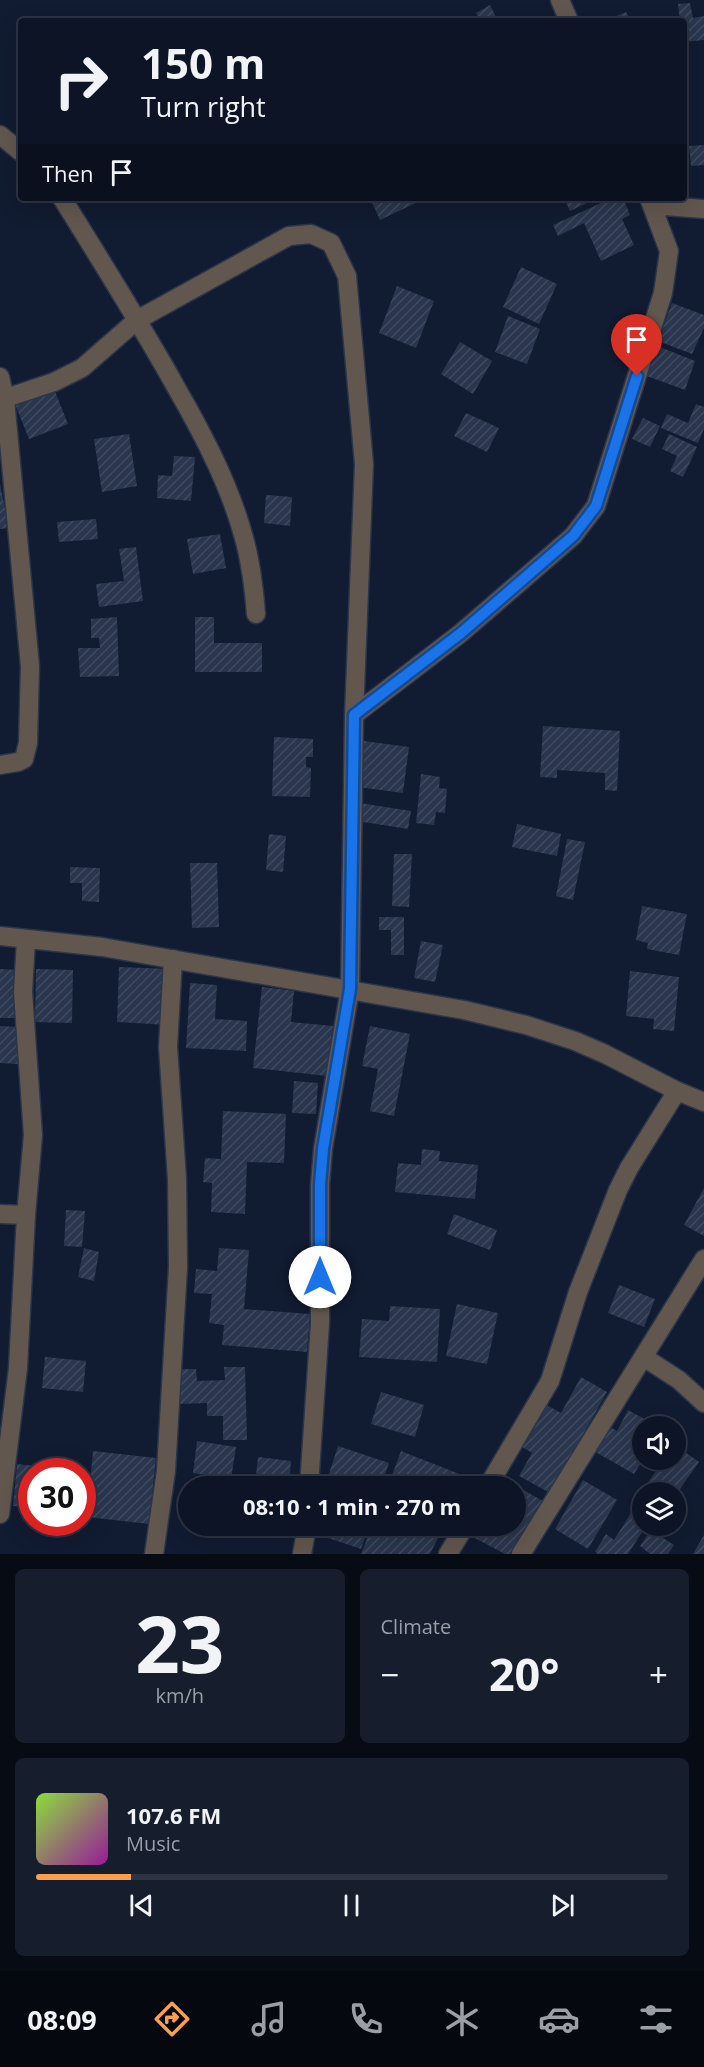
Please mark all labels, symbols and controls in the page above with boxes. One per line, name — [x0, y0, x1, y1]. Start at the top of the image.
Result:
text: 150 m — [141, 34, 265, 91]
icon: right — [42, 42, 120, 120]
text: Turn right — [141, 88, 266, 125]
icon: arrive — [105, 156, 138, 189]
text: Then — [42, 158, 93, 188]
pin — [611, 314, 662, 376]
icon: arrive — [620, 323, 653, 356]
position arrow — [288, 1245, 352, 1309]
map controls — [632, 1416, 686, 1536]
button: sound — [632, 1416, 686, 1470]
speed limit sign: 30 — [18, 1458, 96, 1536]
button: layers — [632, 1482, 686, 1536]
text: 08:10 · 1 min · 270 m — [243, 1491, 461, 1521]
text: 23 — [135, 1590, 224, 1696]
text: Climate — [381, 1613, 451, 1640]
text: 20° — [489, 1643, 560, 1704]
text: − — [381, 1652, 399, 1697]
text: + — [649, 1652, 668, 1697]
text: km/h — [155, 1682, 204, 1709]
text: 107.6 FM — [126, 1800, 221, 1830]
text: Music — [126, 1830, 180, 1857]
icon: previous — [125, 1889, 158, 1922]
icon: pause — [335, 1889, 368, 1922]
icon: next — [546, 1889, 579, 1922]
icon: directions — [151, 1998, 193, 2040]
icon: music — [248, 1998, 290, 2040]
icon: phone — [345, 1998, 387, 2040]
icon: climate — [441, 1998, 483, 2040]
icon: car — [538, 1998, 580, 2040]
icon: filters — [635, 1998, 677, 2040]
text: 08:09 — [27, 2001, 97, 2038]

